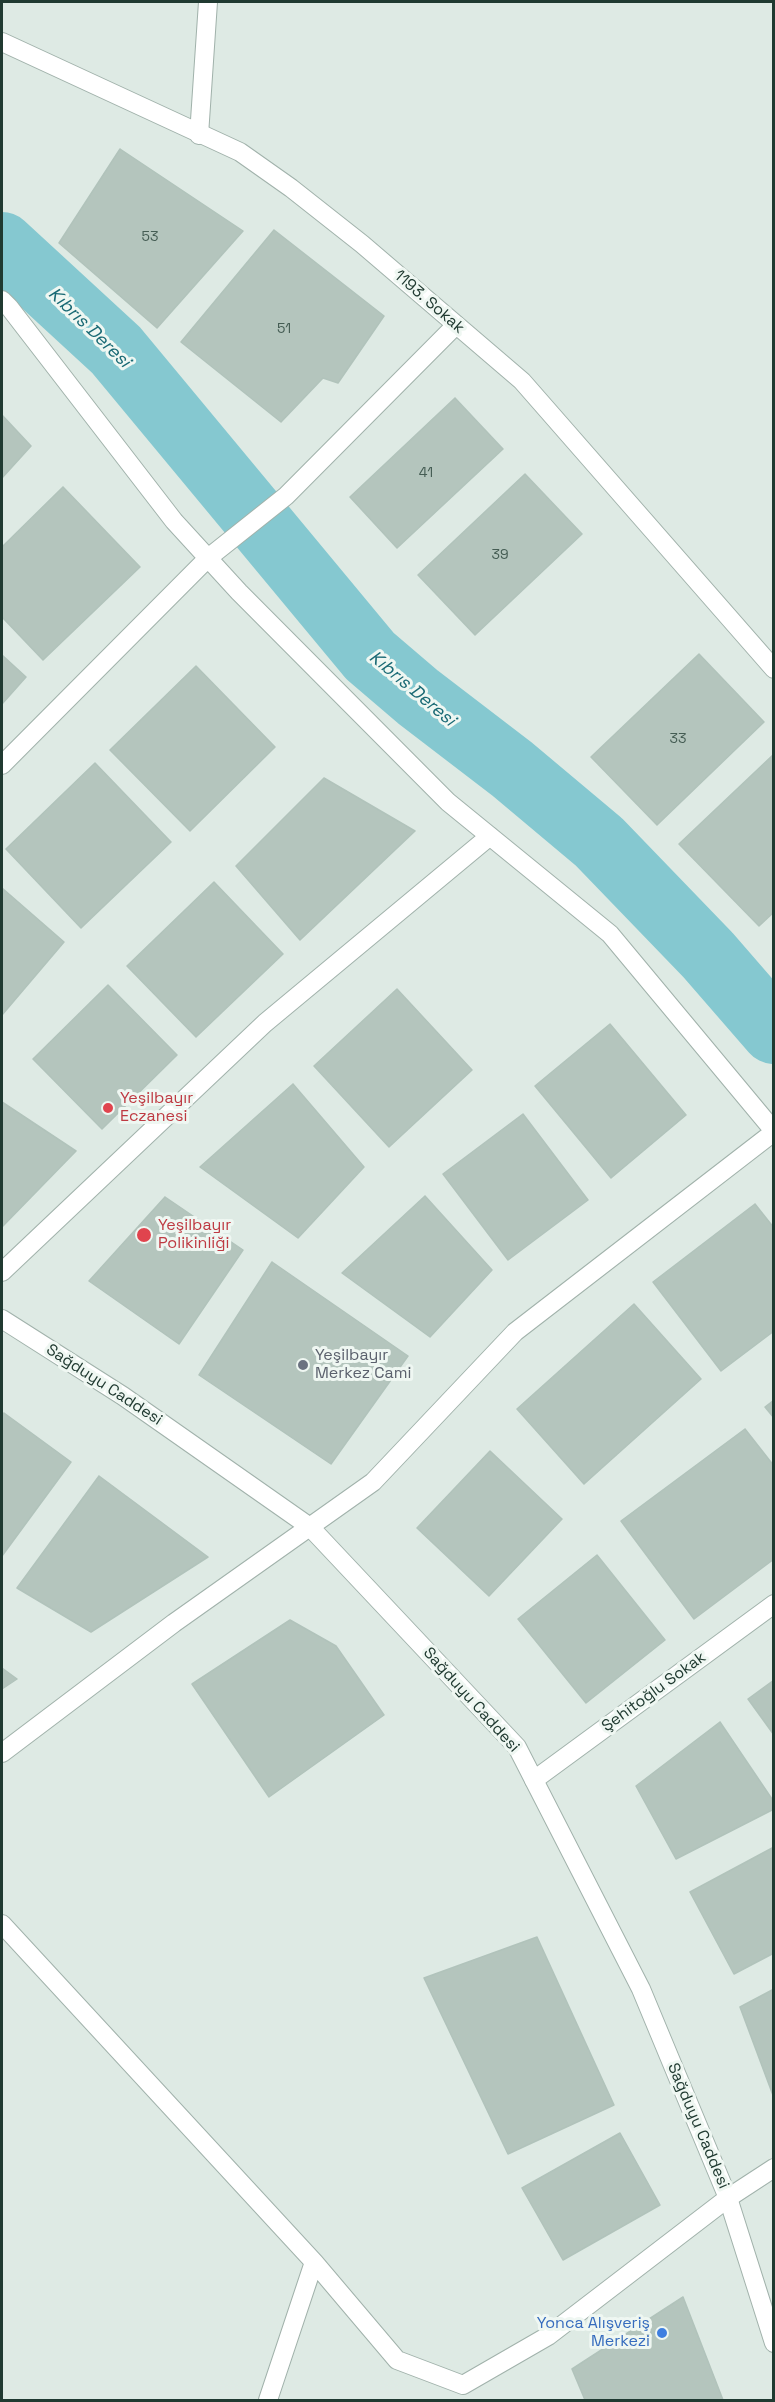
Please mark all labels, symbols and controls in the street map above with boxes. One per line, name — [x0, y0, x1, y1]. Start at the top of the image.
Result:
house number: 53 — [142, 229, 158, 245]
street label: 1193. Sokak — [390, 266, 468, 338]
water label: Kıbrıs Deresi — [43, 283, 135, 373]
house number: 51 — [277, 321, 291, 337]
house number: 41 — [419, 465, 433, 481]
house number: 39 — [491, 547, 509, 563]
water label: Kıbrıs Deresi — [364, 647, 460, 731]
house number: 33 — [670, 731, 686, 747]
place label: Yeşilbayır Eczanesi — [120, 1089, 193, 1127]
marker: Yeşilbayır Eczanesi — [101, 1101, 115, 1115]
place label: Yeşilbayır Polikinliği — [158, 1216, 231, 1254]
marker: Yeşilbayır Polikinliği — [135, 1226, 153, 1244]
street label: Sağduyu Caddesi — [42, 1340, 166, 1430]
place label: Yeşilbayır Merkez Cami — [315, 1346, 411, 1384]
marker: Yeşilbayır Merkez Cami — [296, 1358, 310, 1372]
street label: Sağduyu Caddesi — [419, 1644, 523, 1756]
street label: Şehitoğlu Sokak — [598, 1648, 710, 1736]
street label: Sağduyu Caddesi — [663, 2060, 733, 2192]
place label: Yonca Alışveriş Merkezi — [537, 2314, 650, 2352]
marker: Yonca Alışveriş Merkezi — [655, 2326, 669, 2340]

